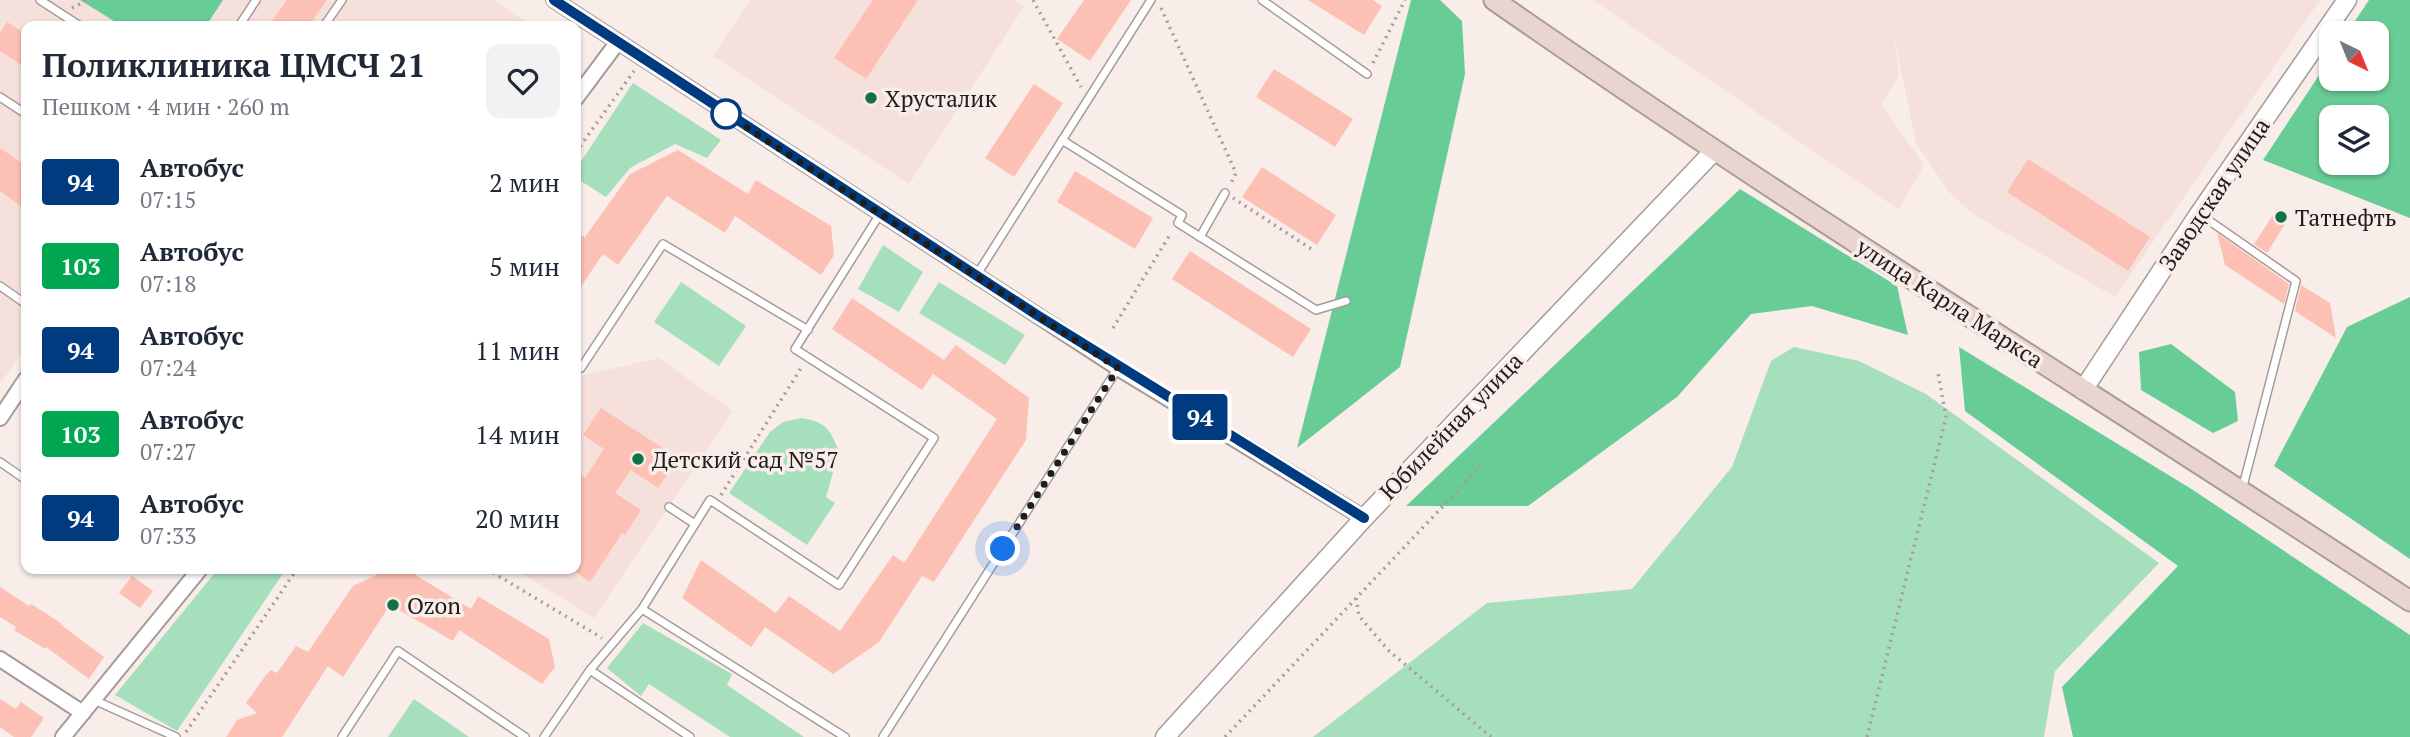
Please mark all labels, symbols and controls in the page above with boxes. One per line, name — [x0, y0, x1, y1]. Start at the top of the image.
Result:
north arrow — [2319, 21, 2389, 91]
map controls — [2319, 21, 2389, 175]
text: Поликлиника ЦМСЧ 21 — [42, 43, 426, 86]
button: heart — [486, 44, 560, 118]
place label: Хрусталик — [885, 83, 997, 114]
marker: Хрусталик — [863, 90, 879, 106]
text: Пешком · 4 мин · 260 m — [42, 91, 289, 122]
unlabelled marker — [711, 99, 741, 129]
button: layers — [2319, 105, 2389, 175]
street label: Заводская улица — [2151, 111, 2277, 276]
text: Автобус — [140, 150, 244, 184]
text: 2 мин — [489, 165, 560, 199]
text: 94 — [67, 166, 94, 198]
text: 07:15 — [140, 184, 197, 215]
place label: Татнефть — [2295, 202, 2397, 233]
marker: Татнефть — [2273, 209, 2289, 225]
street label: улица Карла Маркса — [1850, 230, 2050, 375]
text: Автобус — [140, 234, 244, 268]
text: 5 мин — [489, 249, 560, 283]
text: 103 — [60, 250, 101, 282]
text: 07:18 — [140, 268, 197, 299]
text: Автобус — [140, 318, 244, 352]
text: 11 мин — [475, 333, 560, 367]
text: 94 — [67, 334, 94, 366]
street label: Юбилейная улица — [1373, 345, 1530, 506]
text: 07:24 — [140, 352, 197, 383]
line badge: 94 — [1168, 394, 1232, 440]
text: 94 — [1186, 401, 1214, 433]
text: Автобус — [140, 402, 244, 436]
text: 14 мин — [475, 417, 560, 451]
text: 103 — [60, 418, 101, 450]
text: 07:27 — [140, 436, 197, 467]
place label: Детский сад №57 — [652, 444, 839, 475]
marker: Детский сад №57 — [630, 451, 646, 467]
text: Автобус — [140, 486, 244, 520]
text: 20 мин — [475, 501, 560, 535]
text: 94 — [67, 502, 94, 534]
text: 07:33 — [140, 520, 197, 551]
your location — [985, 531, 1020, 566]
place label: Ozon — [407, 590, 461, 621]
marker: Ozon — [385, 597, 401, 613]

